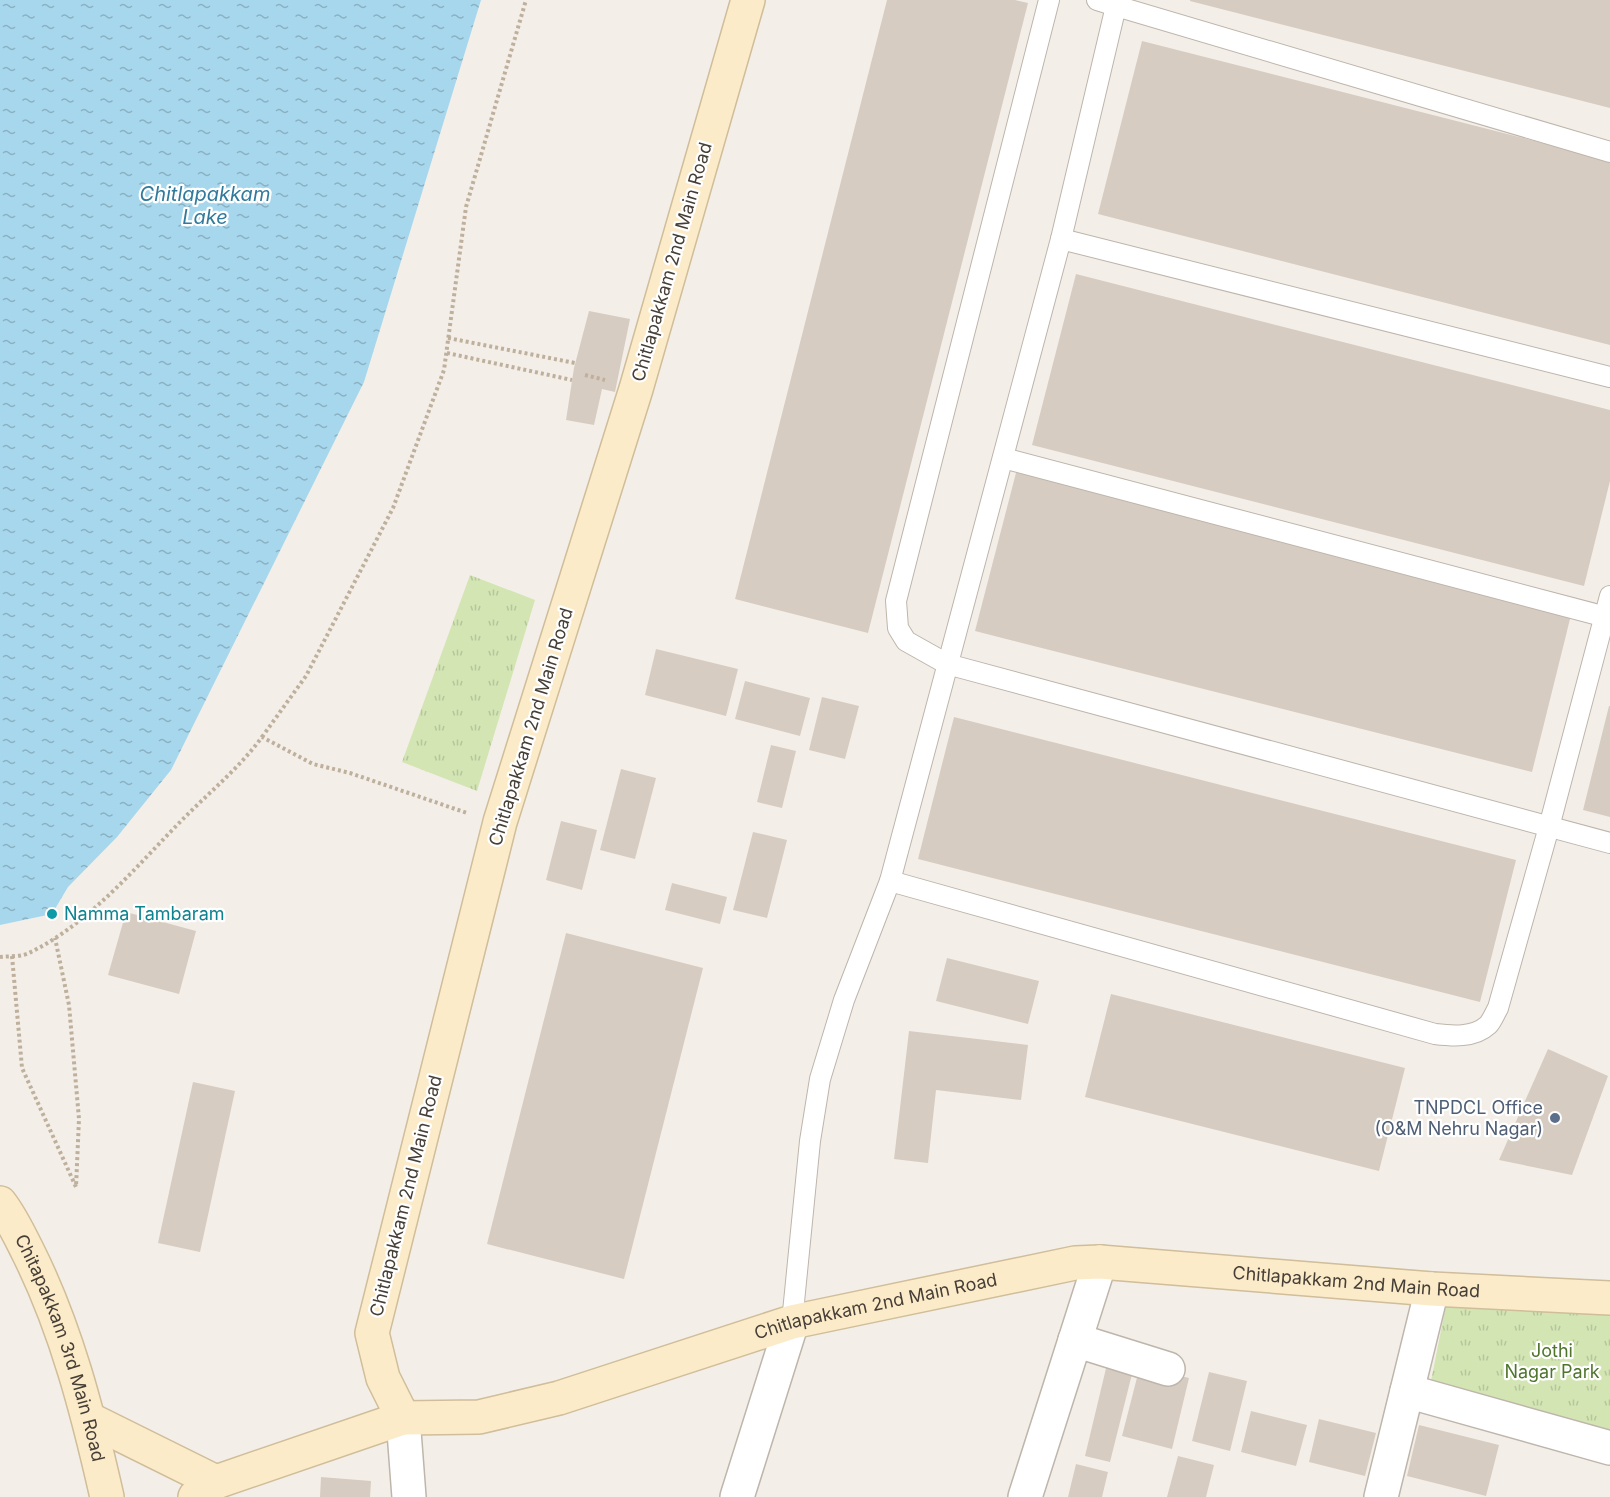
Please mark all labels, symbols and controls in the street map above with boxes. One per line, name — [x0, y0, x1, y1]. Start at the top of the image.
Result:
street label: Chitlapakkam 2nd Main Road — [627, 140, 716, 384]
water label: Chitlapakkam Lake — [140, 182, 270, 229]
street label: Chitlapakkam 2nd Main Road — [484, 605, 577, 849]
place label: Namma Tambaram — [64, 903, 225, 924]
marker: Namma Tambaram — [45, 907, 59, 921]
street label: Chitlapakkam 2nd Main Road — [365, 1073, 446, 1319]
place label: TNPDCL Office (O&M Nehru Nagar) — [1374, 1097, 1543, 1139]
marker: TNPDCL Office (O&M Nehru Nagar) — [1548, 1111, 1562, 1125]
street label: Chitapakkam 3rd Main Road — [11, 1231, 109, 1464]
street label: Chitlapakkam 2nd Main Road — [1232, 1262, 1481, 1301]
street label: Chitlapakkam 2nd Main Road — [752, 1269, 999, 1344]
park label: Jothi Nagar Park — [1504, 1340, 1600, 1382]

